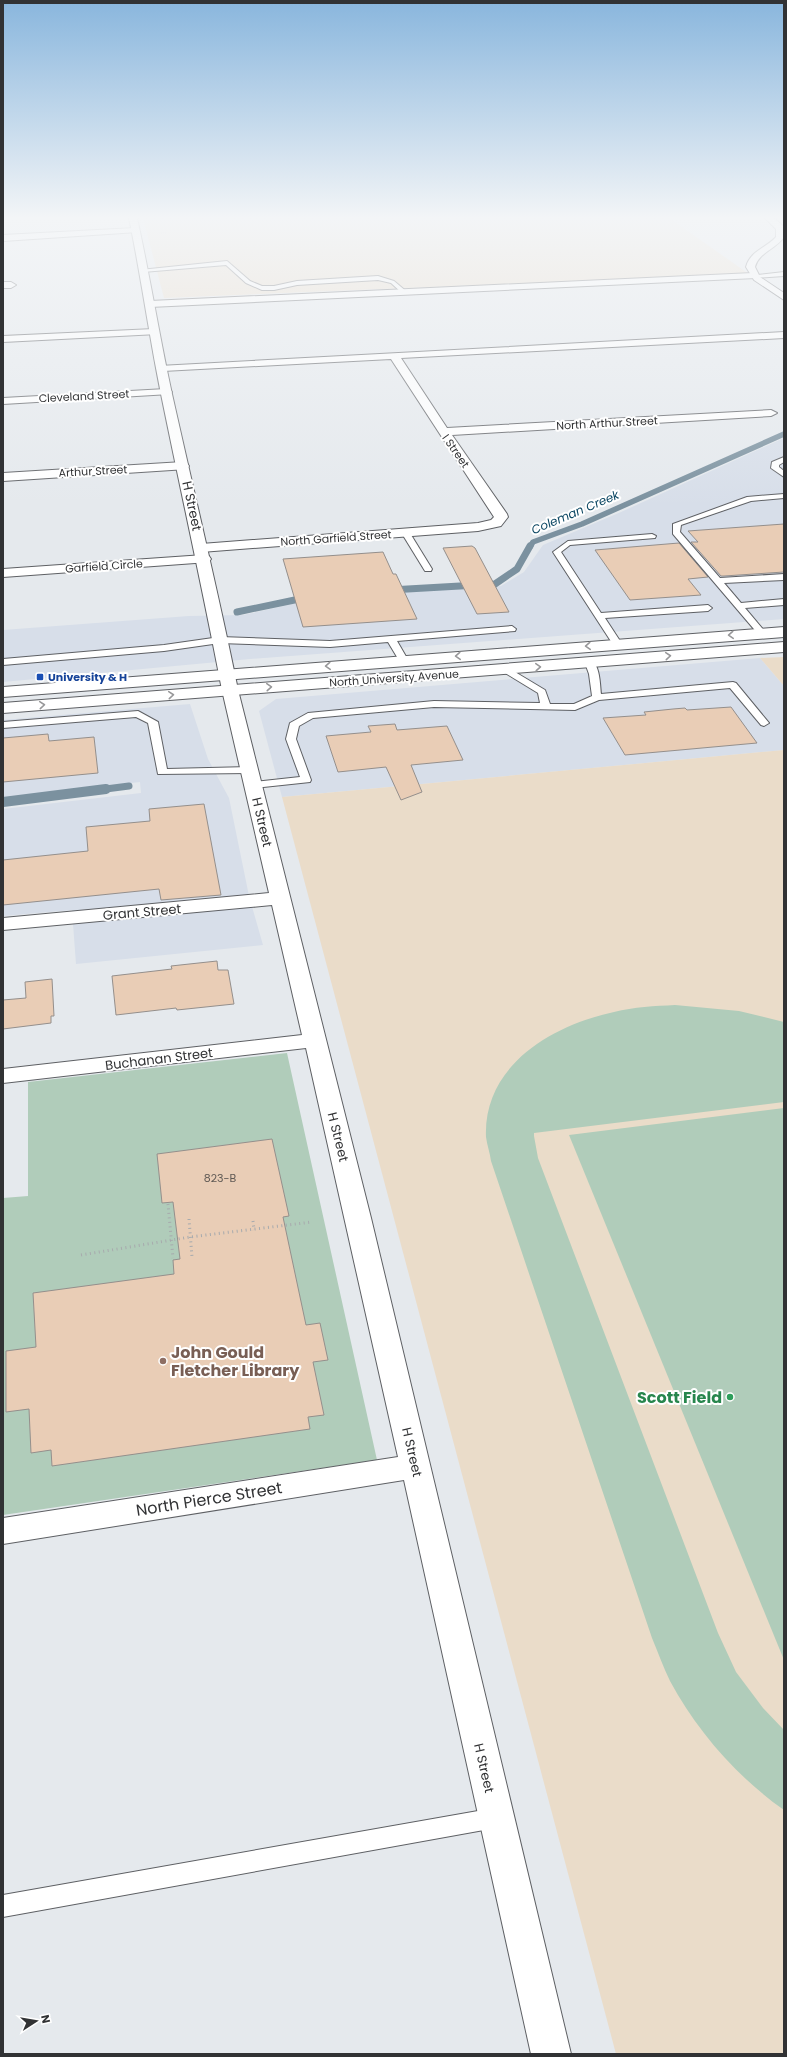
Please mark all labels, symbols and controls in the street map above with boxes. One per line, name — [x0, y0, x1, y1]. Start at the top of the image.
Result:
street label: Cleveland Street — [38, 386, 130, 406]
street label: North Arthur Street — [556, 412, 658, 434]
street label: I Street — [439, 431, 473, 471]
street label: Arthur Street — [58, 461, 128, 481]
street label: H Street — [177, 479, 207, 533]
water label: Coleman Creek — [528, 486, 622, 538]
street label: North Garfield Street — [280, 526, 392, 550]
street label: Garfield Circle — [65, 555, 144, 577]
one-way arrow — [728, 631, 734, 640]
one-way arrow — [585, 642, 591, 651]
one-way arrow — [455, 651, 461, 660]
one-way arrow — [665, 652, 671, 661]
one-way arrow — [325, 661, 331, 670]
one-way arrow — [535, 662, 541, 671]
street label: North University Avenue — [329, 665, 460, 691]
place label: University & H — [48, 669, 127, 685]
marker: University & H — [35, 672, 45, 682]
one-way arrow — [266, 682, 272, 691]
one-way arrow — [168, 690, 174, 699]
one-way arrow — [39, 701, 45, 710]
street label: H Street — [247, 795, 277, 849]
street label: Grant Street — [102, 899, 182, 925]
street label: Buchanan Street — [104, 1043, 214, 1075]
street label: H Street — [323, 1110, 353, 1164]
house number: 823-B — [204, 1170, 237, 1186]
place label: John Gould Fletcher Library — [171, 1341, 300, 1382]
marker: John Gould Fletcher Library — [158, 1356, 168, 1366]
place label: Scott Field — [637, 1386, 722, 1409]
marker: Scott Field — [725, 1392, 735, 1402]
street label: H Street — [397, 1425, 427, 1479]
street label: North Pierce Street — [134, 1476, 284, 1522]
street label: H Street — [469, 1741, 499, 1795]
north arrow — [16, 2001, 56, 2041]
text: N — [37, 2013, 54, 2025]

